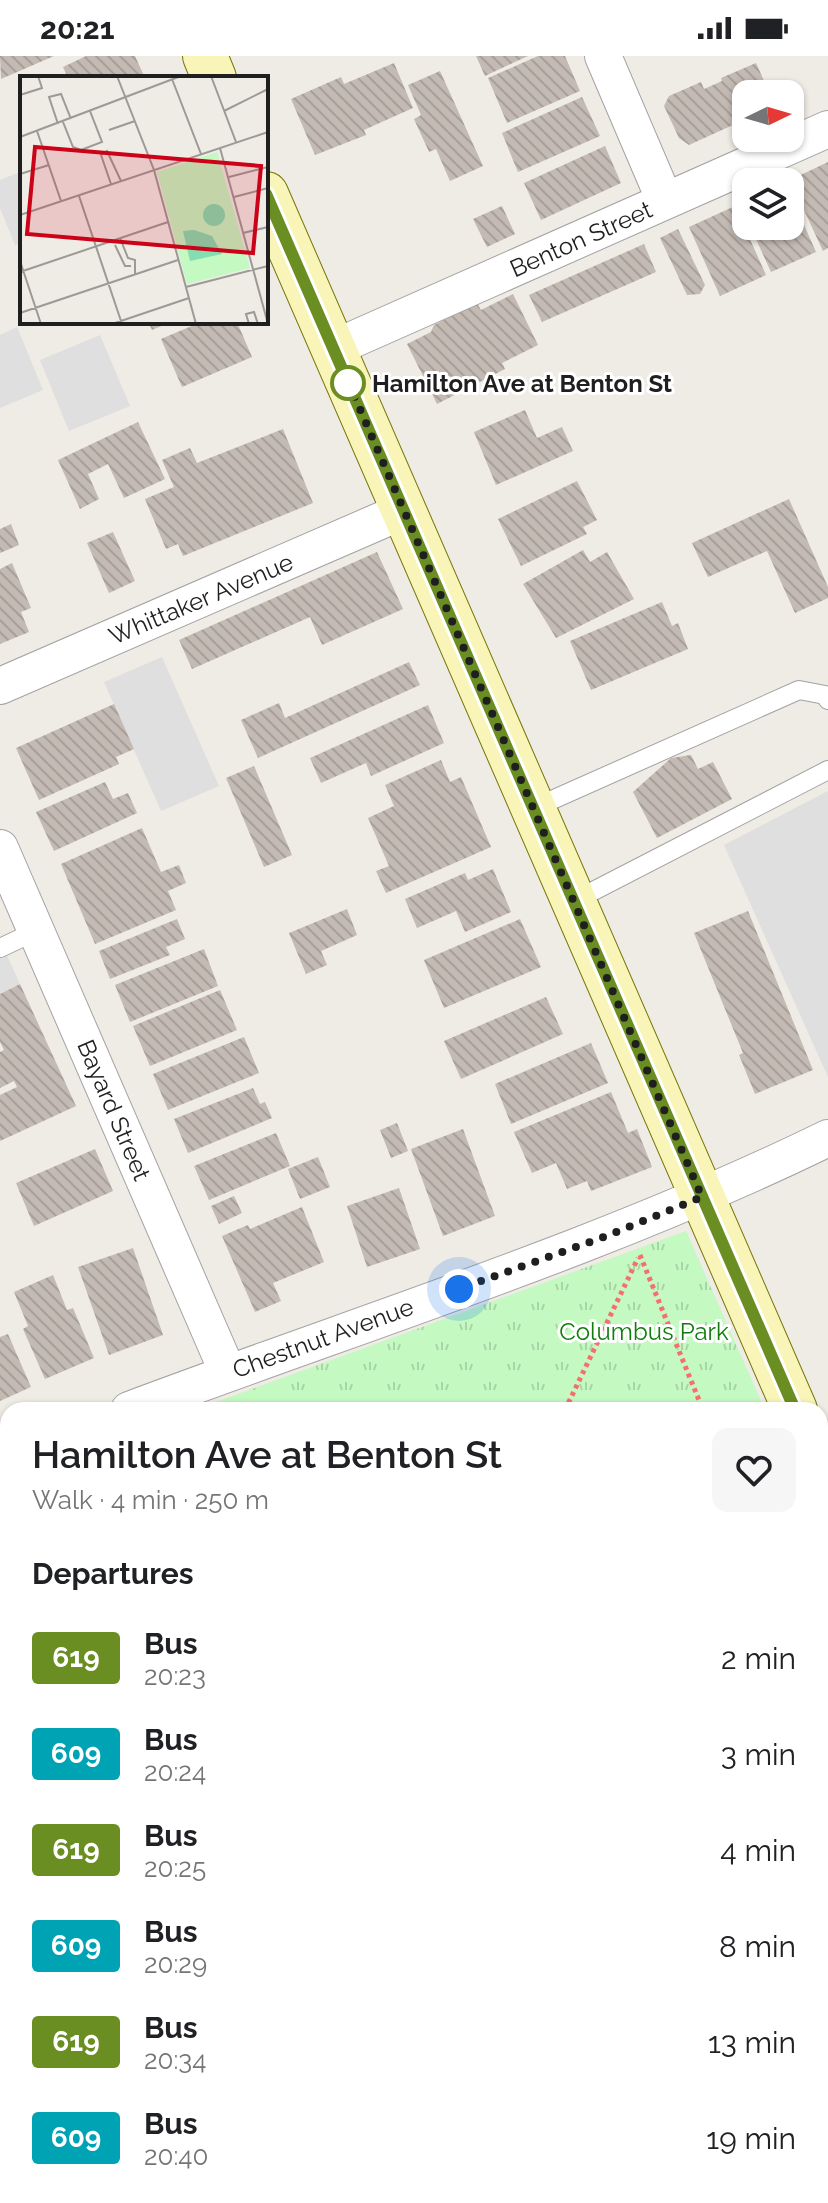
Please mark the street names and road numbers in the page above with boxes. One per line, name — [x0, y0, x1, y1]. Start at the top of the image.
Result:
street label: Benton Street — [505, 195, 657, 283]
street label: Whittaker Avenue — [105, 547, 297, 651]
street label: Bayard Street — [71, 1035, 157, 1185]
street label: Chestnut Avenue — [229, 1292, 417, 1384]

